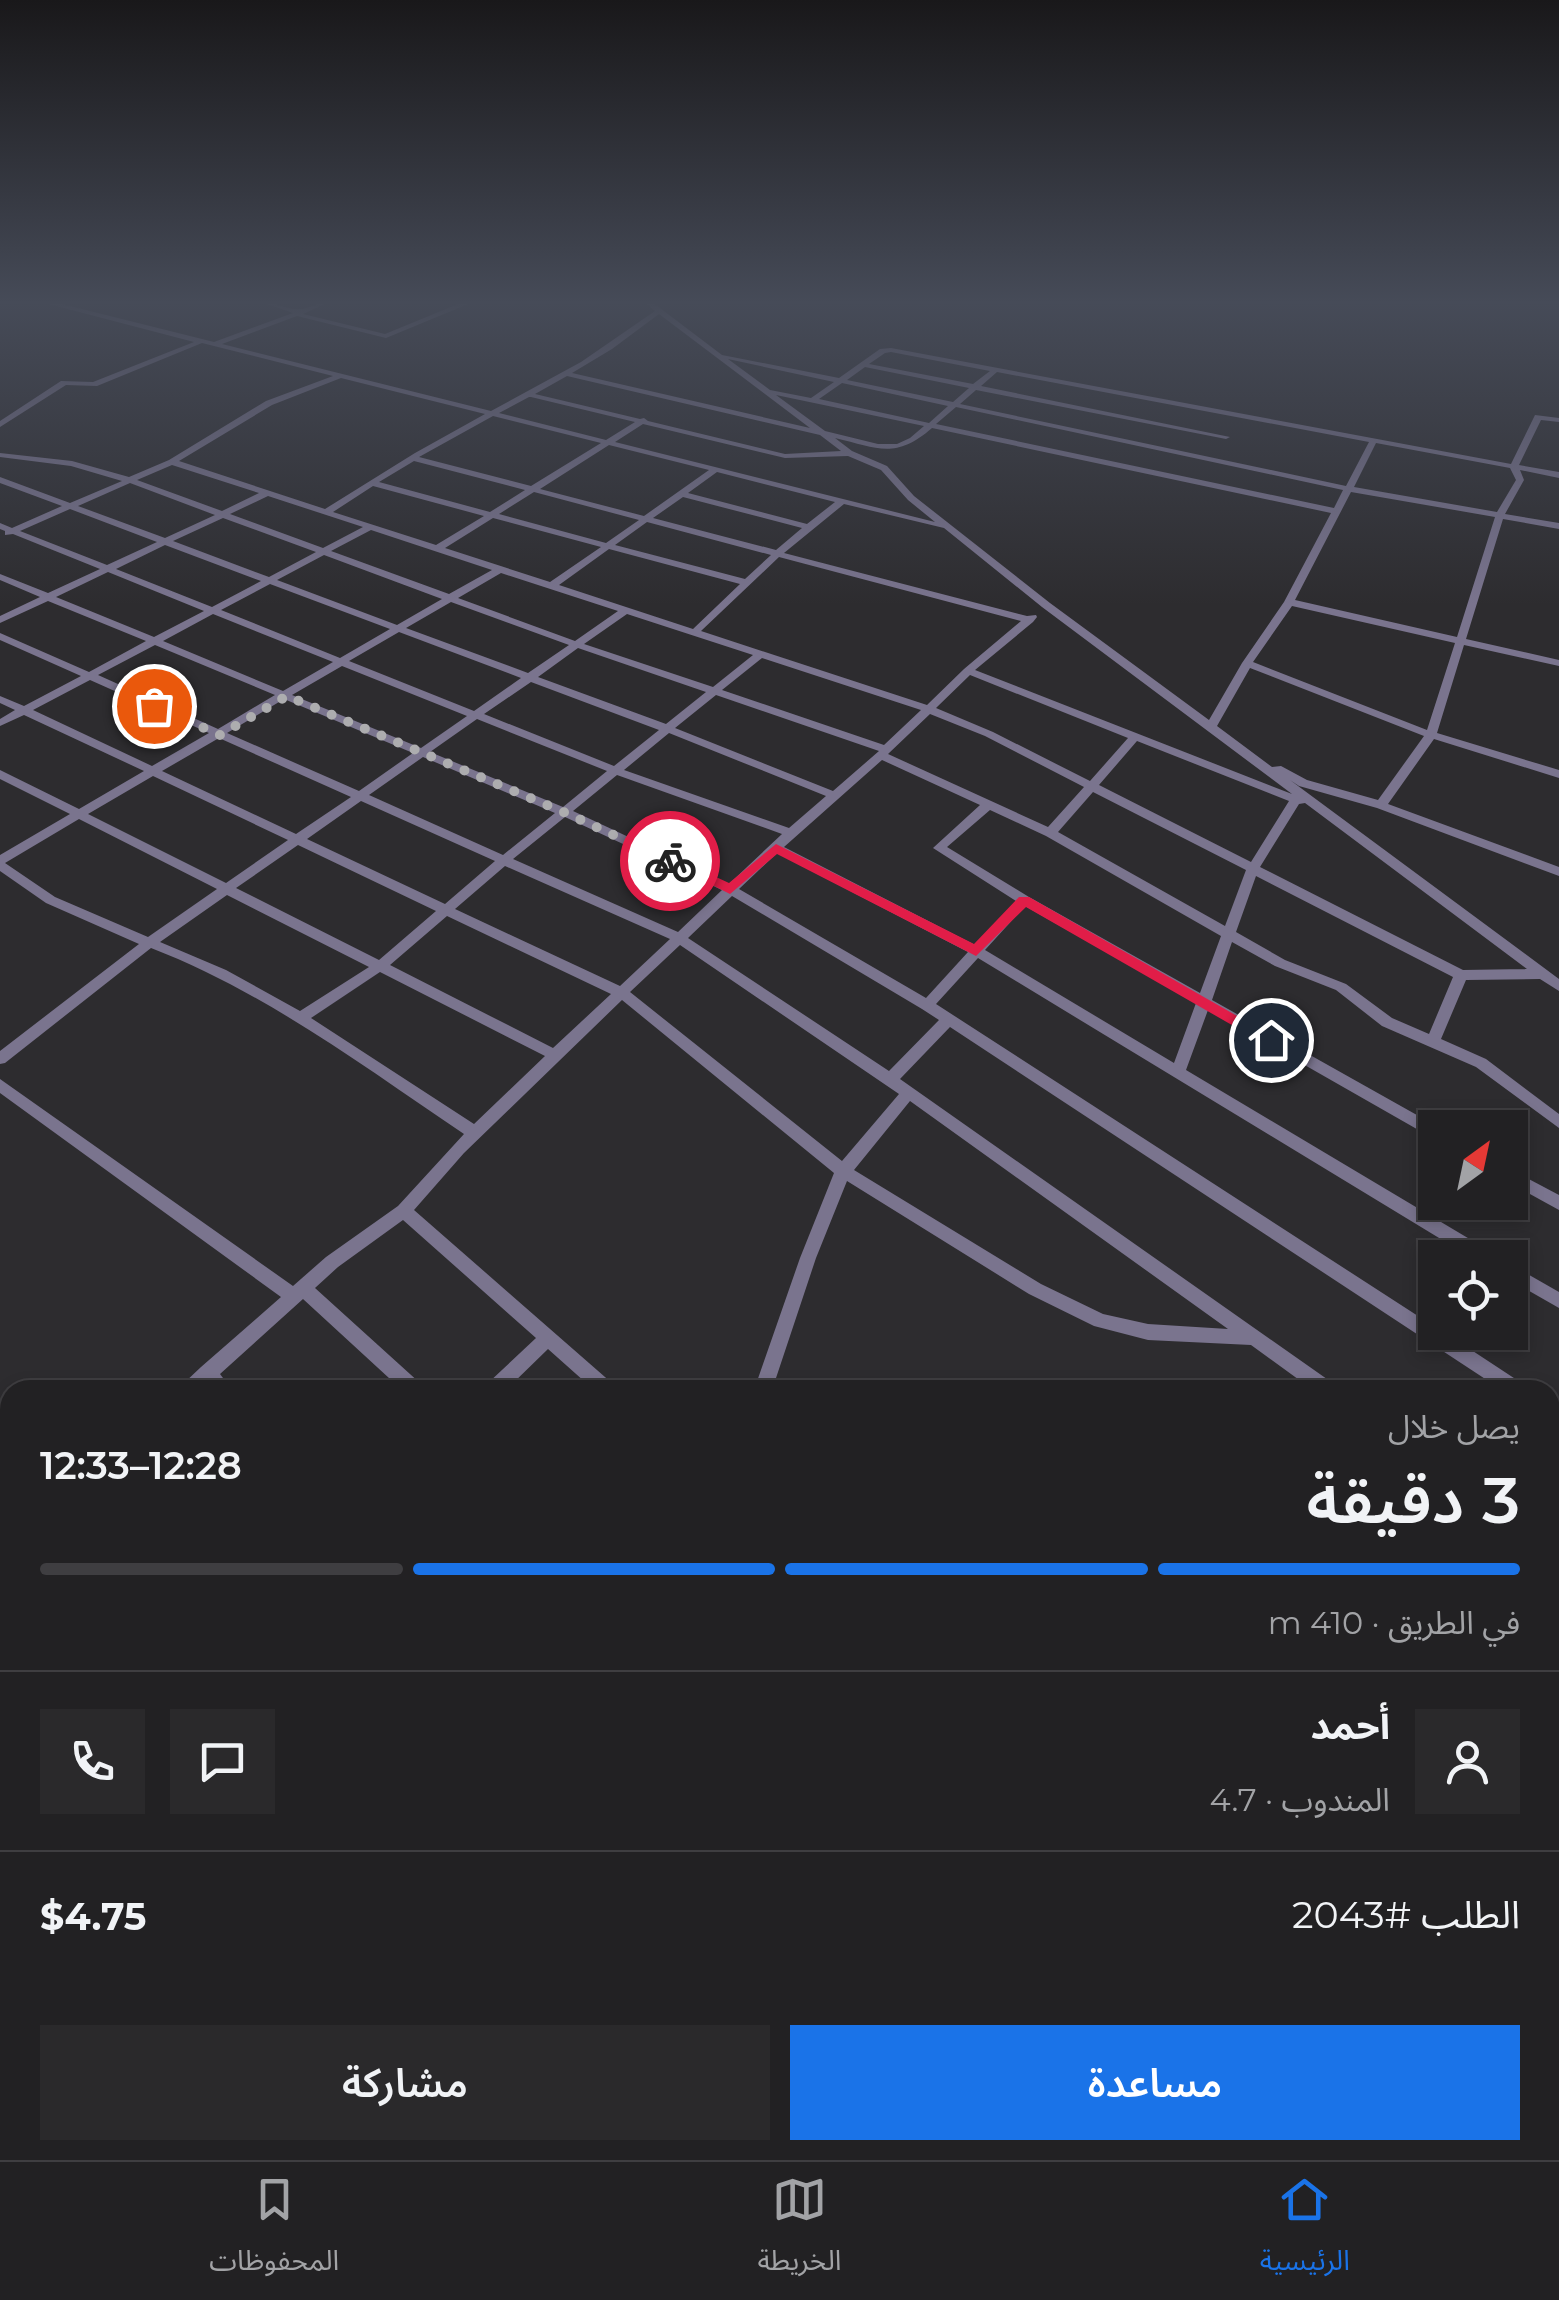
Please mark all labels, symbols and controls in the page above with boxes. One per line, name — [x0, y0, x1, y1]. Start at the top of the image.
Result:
pin — [112, 664, 197, 749]
icon: bag — [127, 679, 182, 734]
courier — [620, 811, 720, 911]
icon: bike — [643, 834, 698, 889]
pin — [1229, 998, 1314, 1083]
icon: home — [1244, 1013, 1299, 1068]
north arrow — [1418, 1110, 1528, 1220]
map controls — [1418, 1110, 1528, 1350]
button: locate — [1418, 1240, 1528, 1350]
text: يصل خلال — [1388, 1407, 1520, 1446]
text: 12:28–12:33 — [40, 1442, 242, 1489]
text: 3 دقيقة — [1307, 1460, 1520, 1539]
text: في الطريق · 410 m — [1268, 1603, 1520, 1642]
text: أحمد — [1310, 1702, 1390, 1749]
button: phone — [40, 1709, 145, 1814]
button: chat — [170, 1709, 275, 1814]
button: person — [1415, 1709, 1520, 1814]
text: المندوب · 4.7 — [1210, 1780, 1390, 1819]
text: الطلب #2043 — [1292, 1891, 1520, 1938]
text: $4.75 — [40, 1893, 146, 1940]
button: مشاركة — [40, 2025, 770, 2140]
button: مساعدة — [790, 2025, 1520, 2140]
tab: المحفوظات — [209, 2172, 339, 2291]
tab: الخريطة — [758, 2172, 841, 2291]
tab: الرئيسية — [1260, 2172, 1350, 2291]

